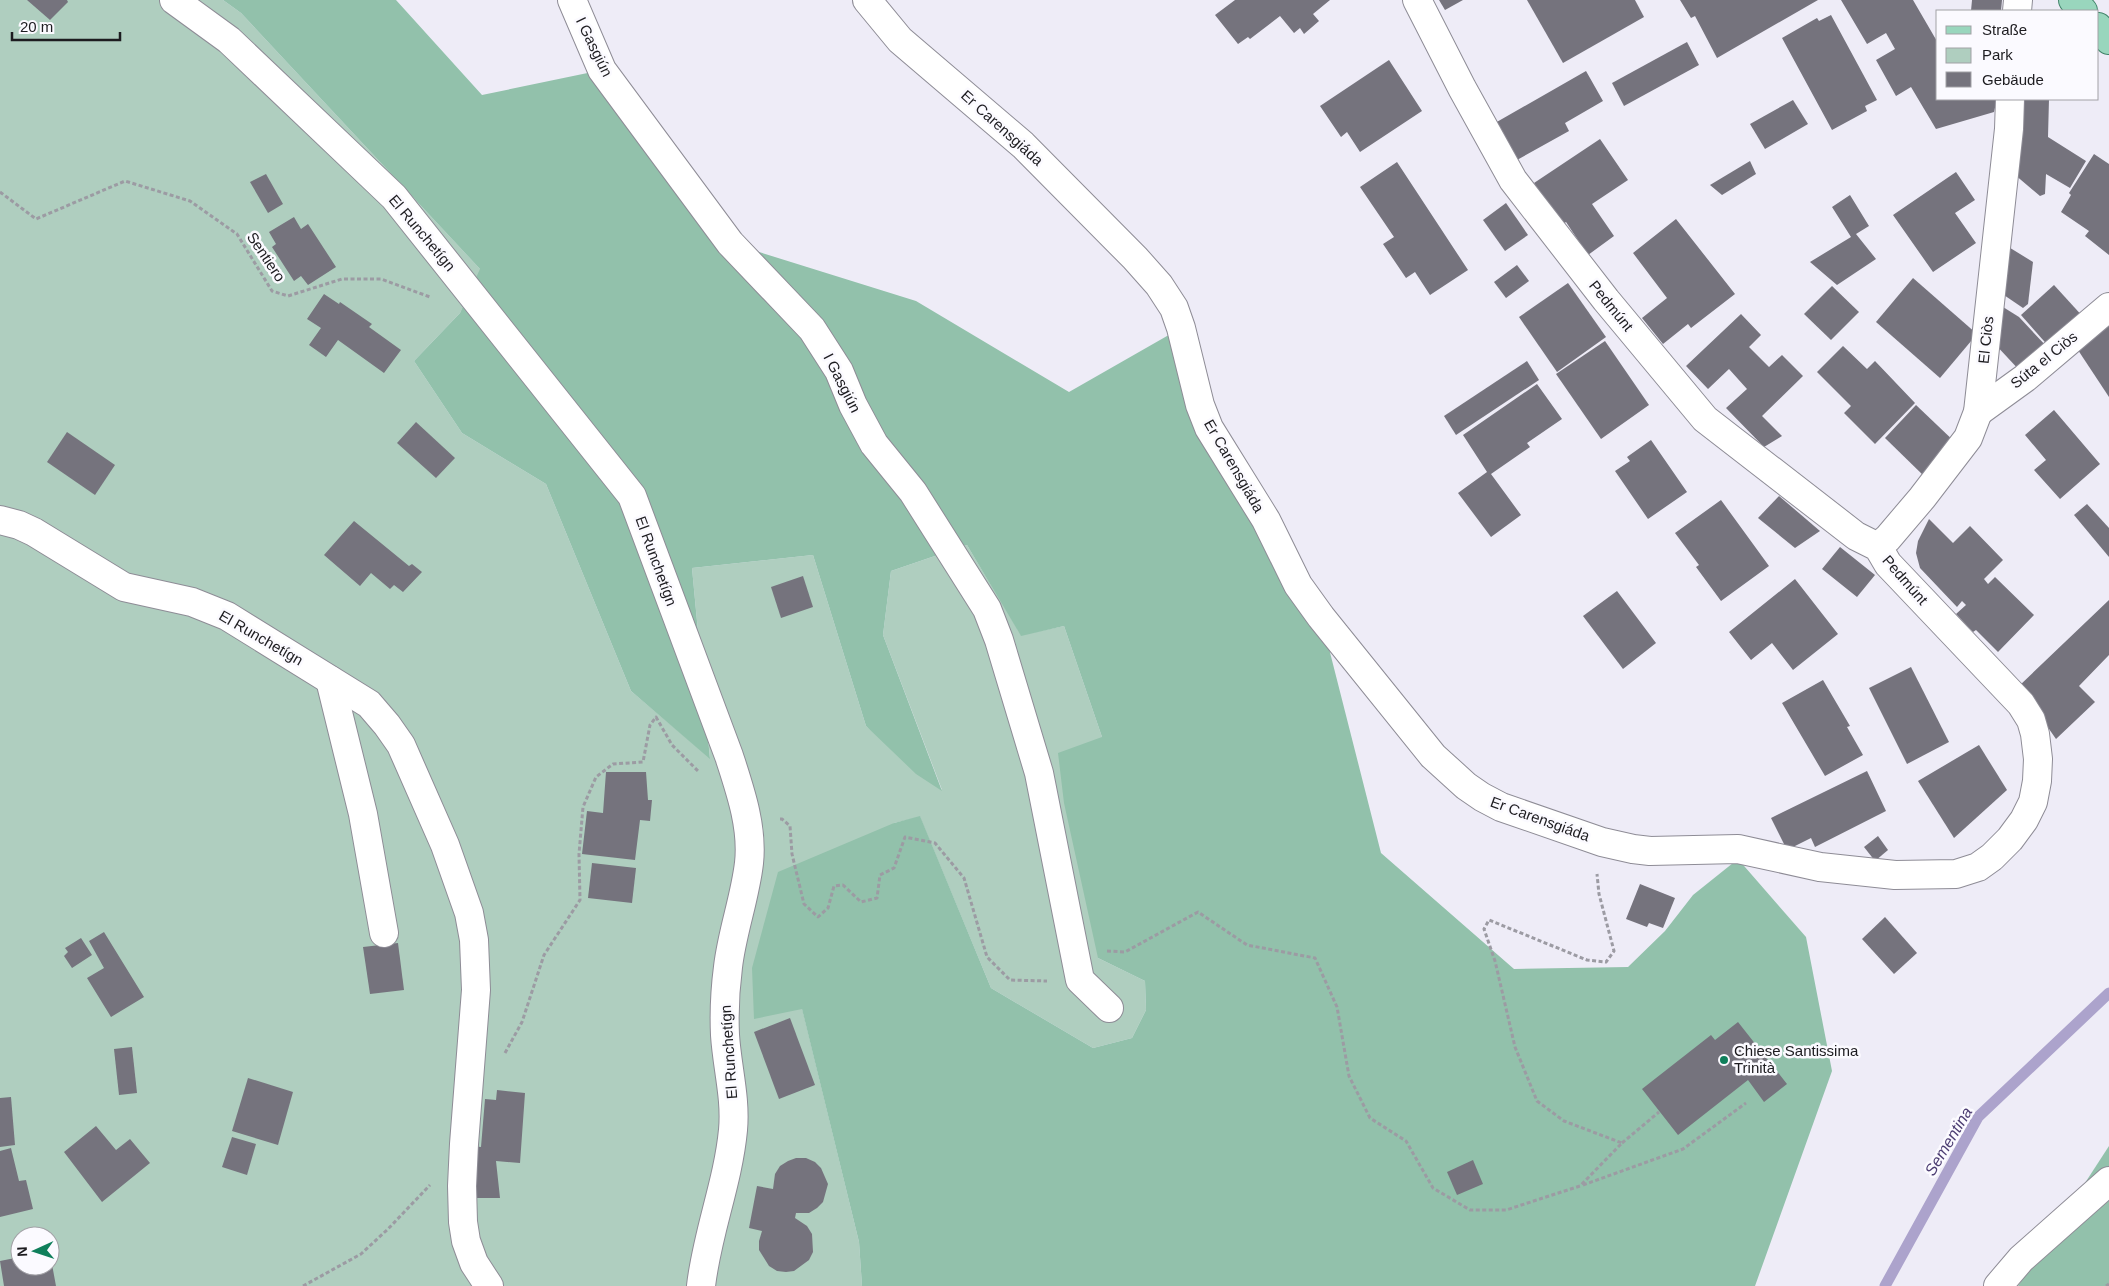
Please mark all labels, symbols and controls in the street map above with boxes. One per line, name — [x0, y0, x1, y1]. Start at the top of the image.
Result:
scale bar — [12, 10, 120, 42]
legend — [1936, 10, 2099, 100]
street label: I Gasgiún — [573, 14, 616, 79]
text: 20 m — [20, 18, 53, 35]
text: Straße — [1982, 21, 2027, 38]
text: Park — [1982, 46, 2013, 63]
text: Gebäude — [1982, 71, 2044, 88]
street label: Er Carensgiáda — [958, 86, 1047, 169]
street label: El Runchetígn — [386, 191, 459, 274]
street label: Sentiero — [244, 229, 289, 285]
street label: Pedmúnt — [1586, 277, 1637, 335]
street label: El Ciòs — [1975, 315, 1996, 364]
street label: Súta el Ciòs — [2007, 328, 2080, 392]
street label: I Gasgiún — [820, 350, 865, 415]
street label: Er Carensgiáda — [1201, 416, 1268, 516]
street label: El Runchetígn — [632, 514, 681, 608]
street label: Pedmúnt — [1879, 551, 1932, 609]
street label: El Runchetígn — [216, 607, 306, 668]
street label: Er Carensgiáda — [1488, 793, 1593, 845]
street label: El Runchetígn — [717, 1004, 740, 1100]
place label: Chiese Santissima Trinità — [1734, 1042, 1859, 1076]
marker: Chiese Santissima Trinità — [1718, 1054, 1730, 1066]
water label: Sementina — [1921, 1104, 1975, 1178]
north arrow — [10, 1226, 60, 1276]
text: N — [14, 1246, 30, 1257]

